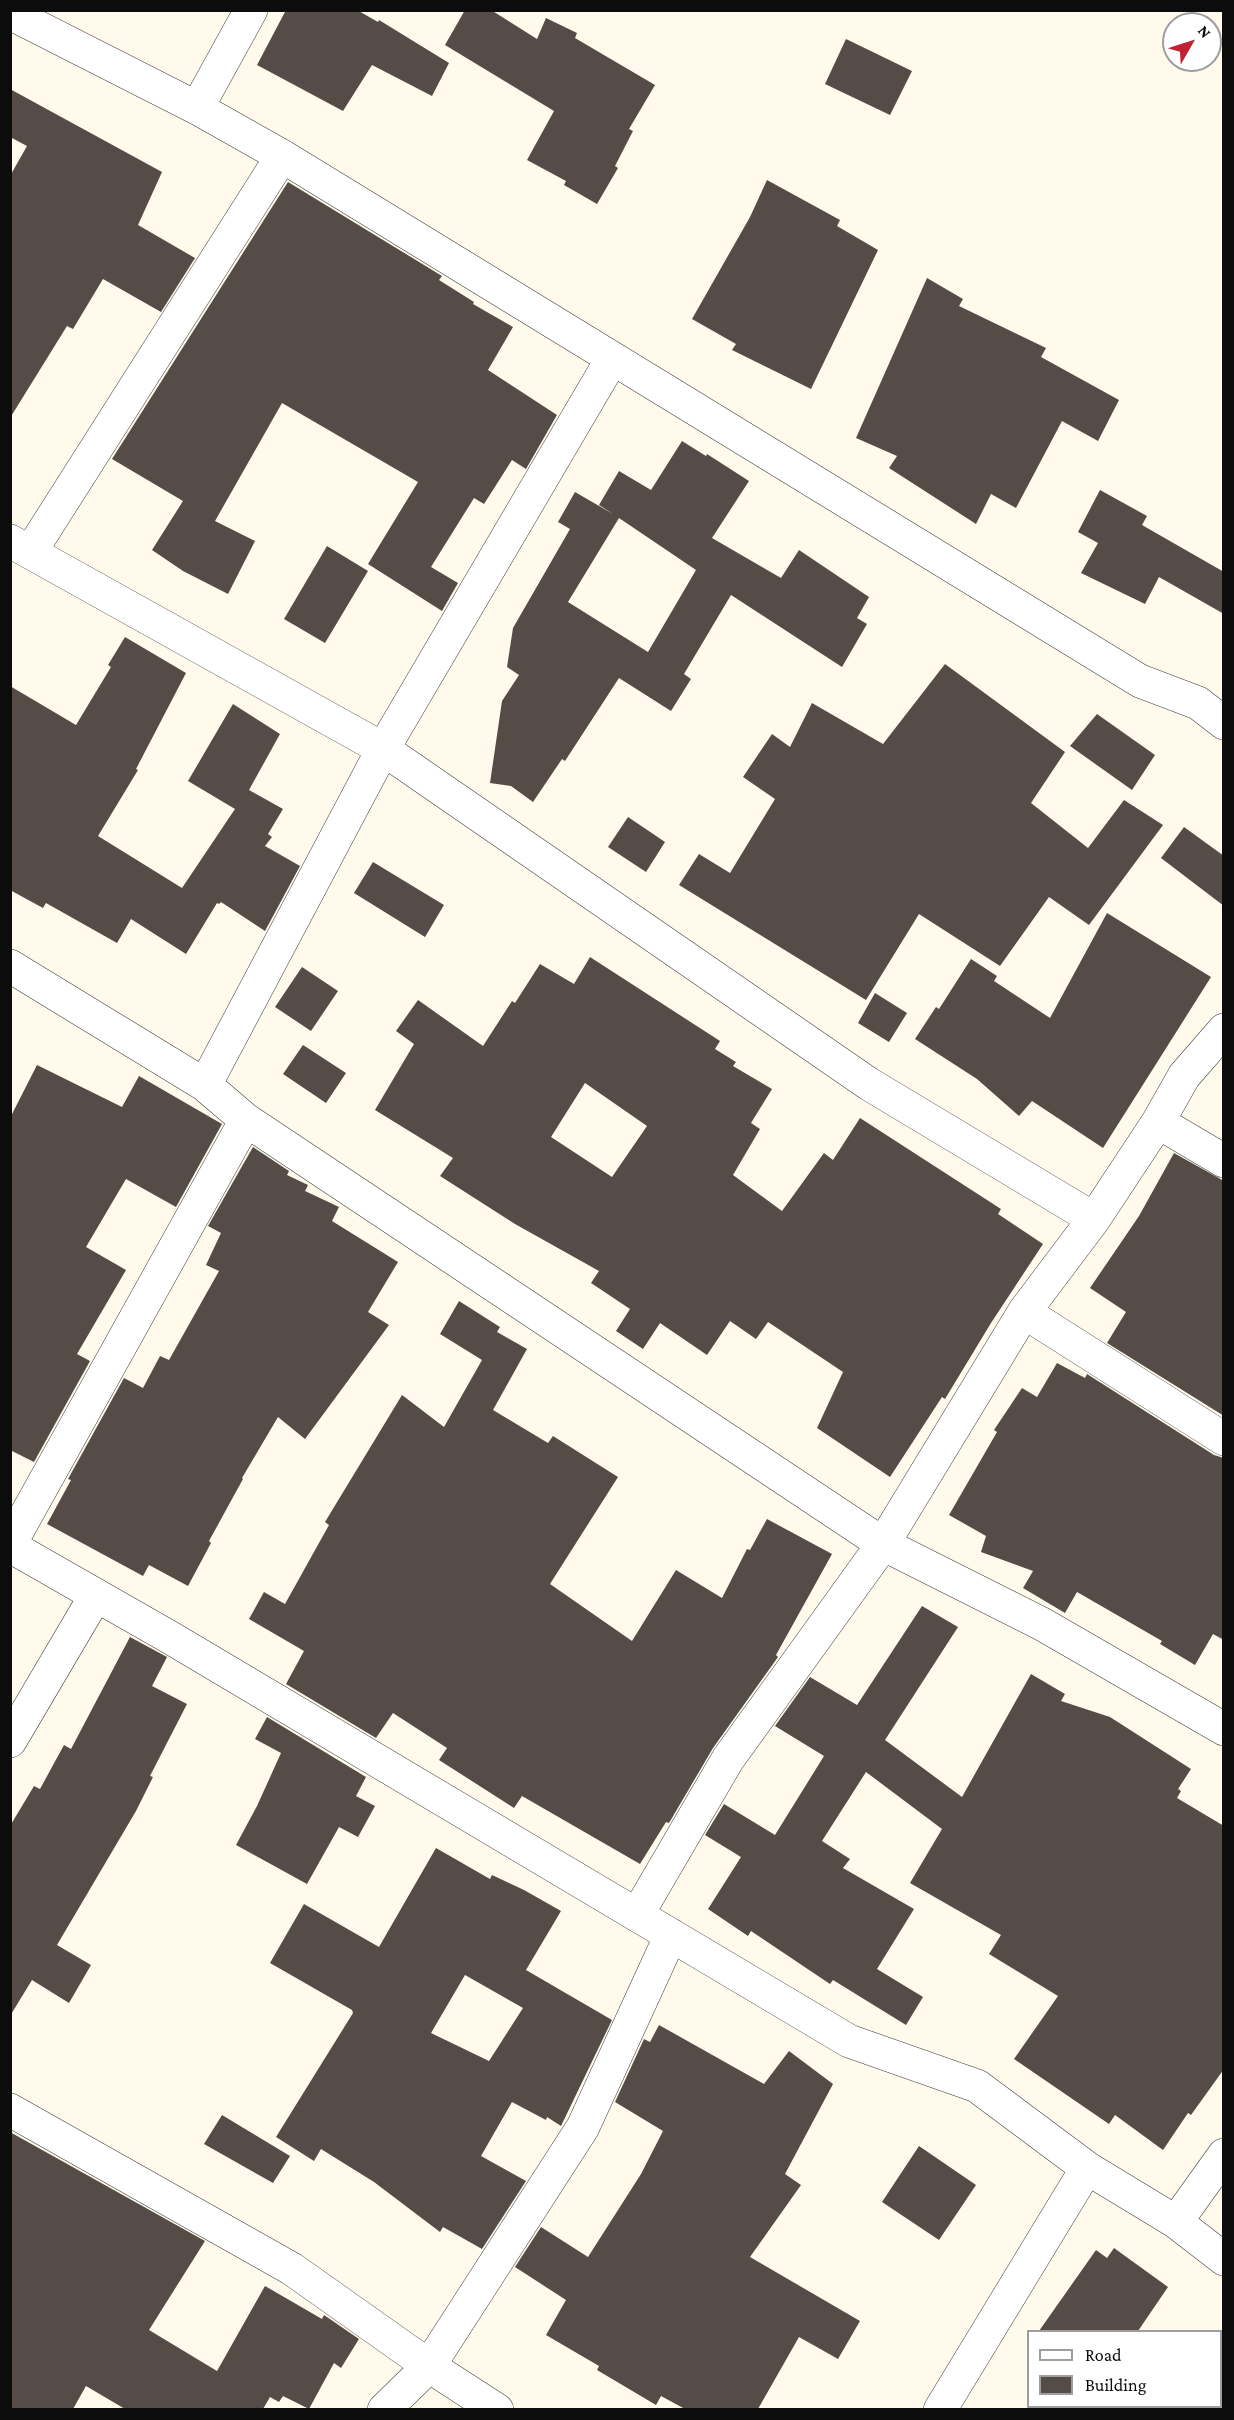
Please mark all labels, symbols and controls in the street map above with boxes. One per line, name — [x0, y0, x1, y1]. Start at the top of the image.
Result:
north arrow — [1162, 12, 1222, 72]
text: N — [1195, 22, 1215, 41]
legend — [1027, 2330, 1222, 2408]
text: Road — [1085, 2345, 1122, 2365]
text: Building — [1085, 2375, 1146, 2395]

